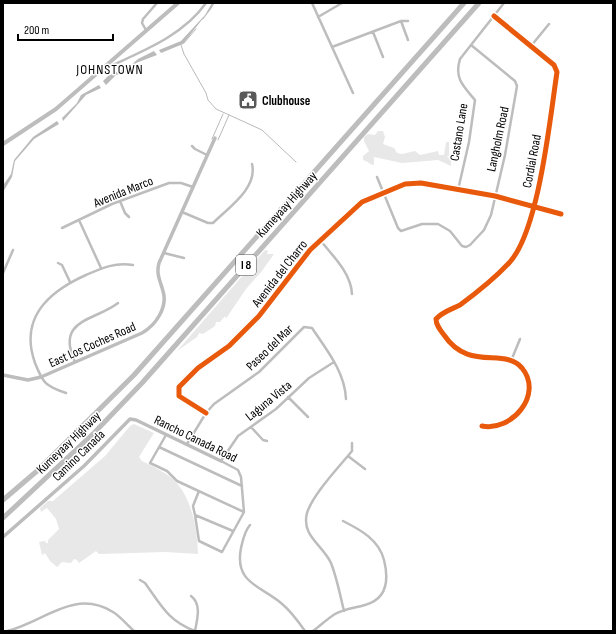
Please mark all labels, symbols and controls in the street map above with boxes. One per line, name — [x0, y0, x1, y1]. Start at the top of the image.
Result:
scale bar — [18, 16, 113, 42]
text: 200 m — [24, 23, 50, 38]
district label: JOHNSTOWN — [75, 61, 144, 78]
public building icon: Clubhouse — [237, 89, 259, 111]
place label: Clubhouse — [262, 93, 311, 109]
street label: Castano Lane — [447, 102, 471, 162]
street label: Langholm Road — [483, 105, 513, 173]
street label: Cordial Road — [519, 133, 545, 189]
street label: Kumeyaay Highway — [253, 168, 321, 241]
street label: Avenida Marco — [90, 173, 156, 211]
street label: Avenida del Charro — [248, 237, 311, 311]
road number: I 8 — [236, 255, 256, 275]
street label: East Los Coches Road — [46, 319, 138, 371]
street label: Paseo del Mar — [243, 321, 297, 374]
street label: Laguna Vista — [242, 377, 295, 424]
street label: Kumeyaay Highway — [33, 408, 104, 477]
street label: Rancho Canada Road — [151, 412, 240, 466]
street label: Camino Canada — [49, 427, 108, 485]

